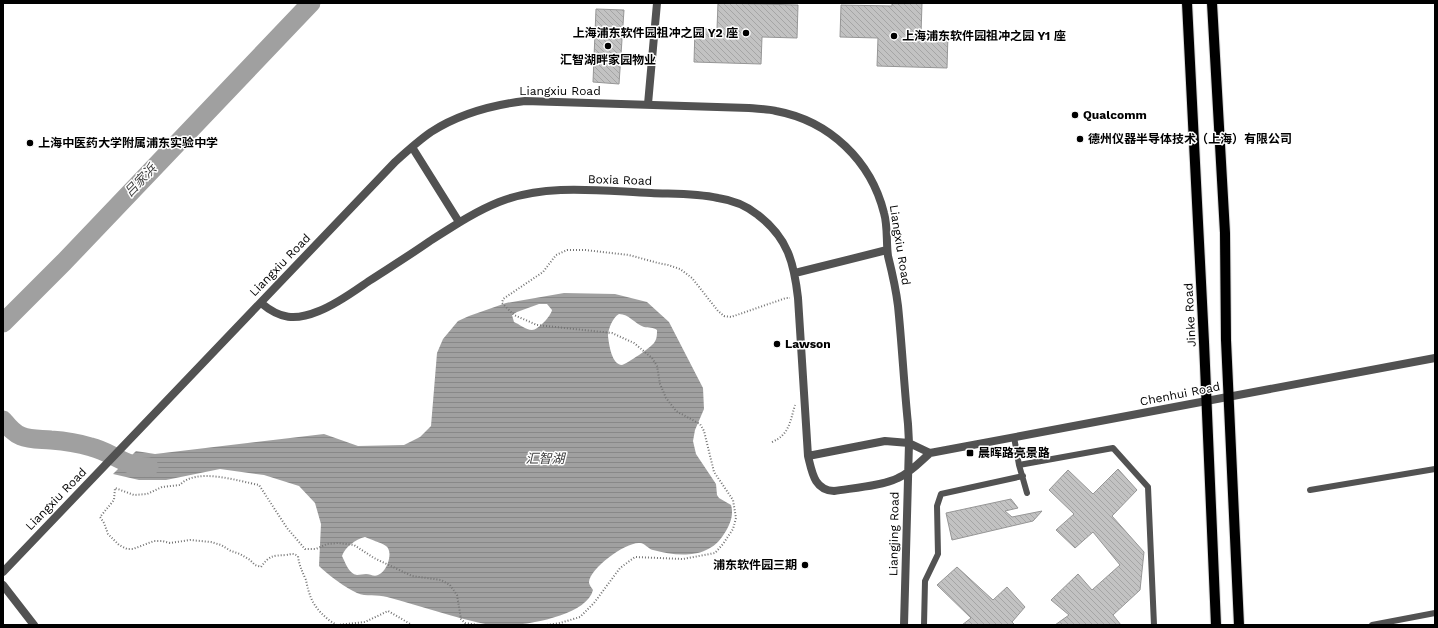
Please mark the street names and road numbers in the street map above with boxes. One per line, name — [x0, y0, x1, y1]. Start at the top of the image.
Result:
street label: Liangxiu Road — [519, 84, 601, 98]
street label: Boxia Road — [588, 172, 652, 188]
street label: Liangxiu Road — [887, 204, 913, 286]
street label: Liangxiu Road — [247, 231, 313, 299]
street label: Jinke Road — [1181, 283, 1199, 347]
street label: Chenhui Road — [1139, 379, 1221, 409]
street label: Liangxiu Road — [23, 465, 89, 533]
street label: Liangjing Road — [886, 492, 902, 576]

